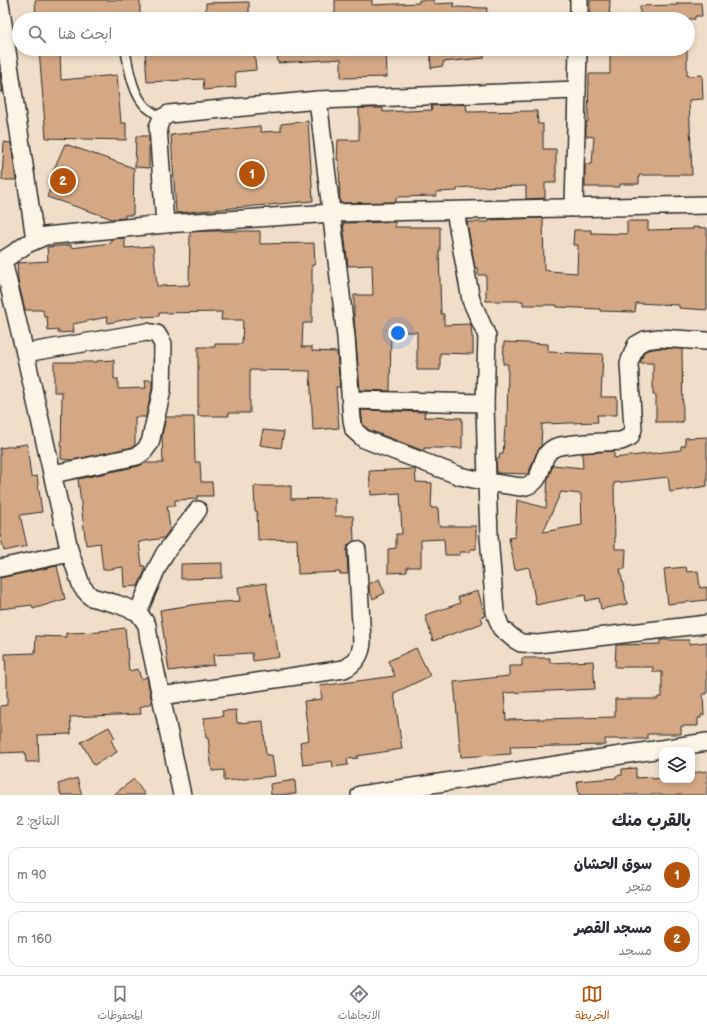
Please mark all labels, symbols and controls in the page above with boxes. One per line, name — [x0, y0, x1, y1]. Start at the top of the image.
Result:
search box — [12, 12, 695, 56]
icon: search — [26, 23, 48, 45]
text: ابحث هنا — [58, 25, 112, 44]
pin: 1 — [239, 159, 265, 189]
pin: 2 — [50, 166, 76, 196]
your location — [388, 323, 408, 343]
map controls — [659, 747, 695, 783]
button: layers — [659, 747, 695, 783]
text: بالقرب منك — [612, 811, 691, 831]
text: النتائج: 2 — [16, 813, 60, 829]
text: سوق الحشان — [574, 855, 652, 874]
text: 90 m — [17, 867, 46, 883]
text: 1 — [674, 867, 680, 883]
text: متجر — [627, 879, 652, 895]
text: مسجد القصر — [574, 919, 652, 938]
text: 160 m — [17, 931, 52, 947]
text: 2 — [673, 931, 681, 947]
text: مسجد — [619, 943, 652, 959]
tab: المحفوظات — [98, 983, 143, 1025]
tab: الاتجاهات — [338, 983, 380, 1025]
tab: الخريطة — [575, 983, 610, 1025]

